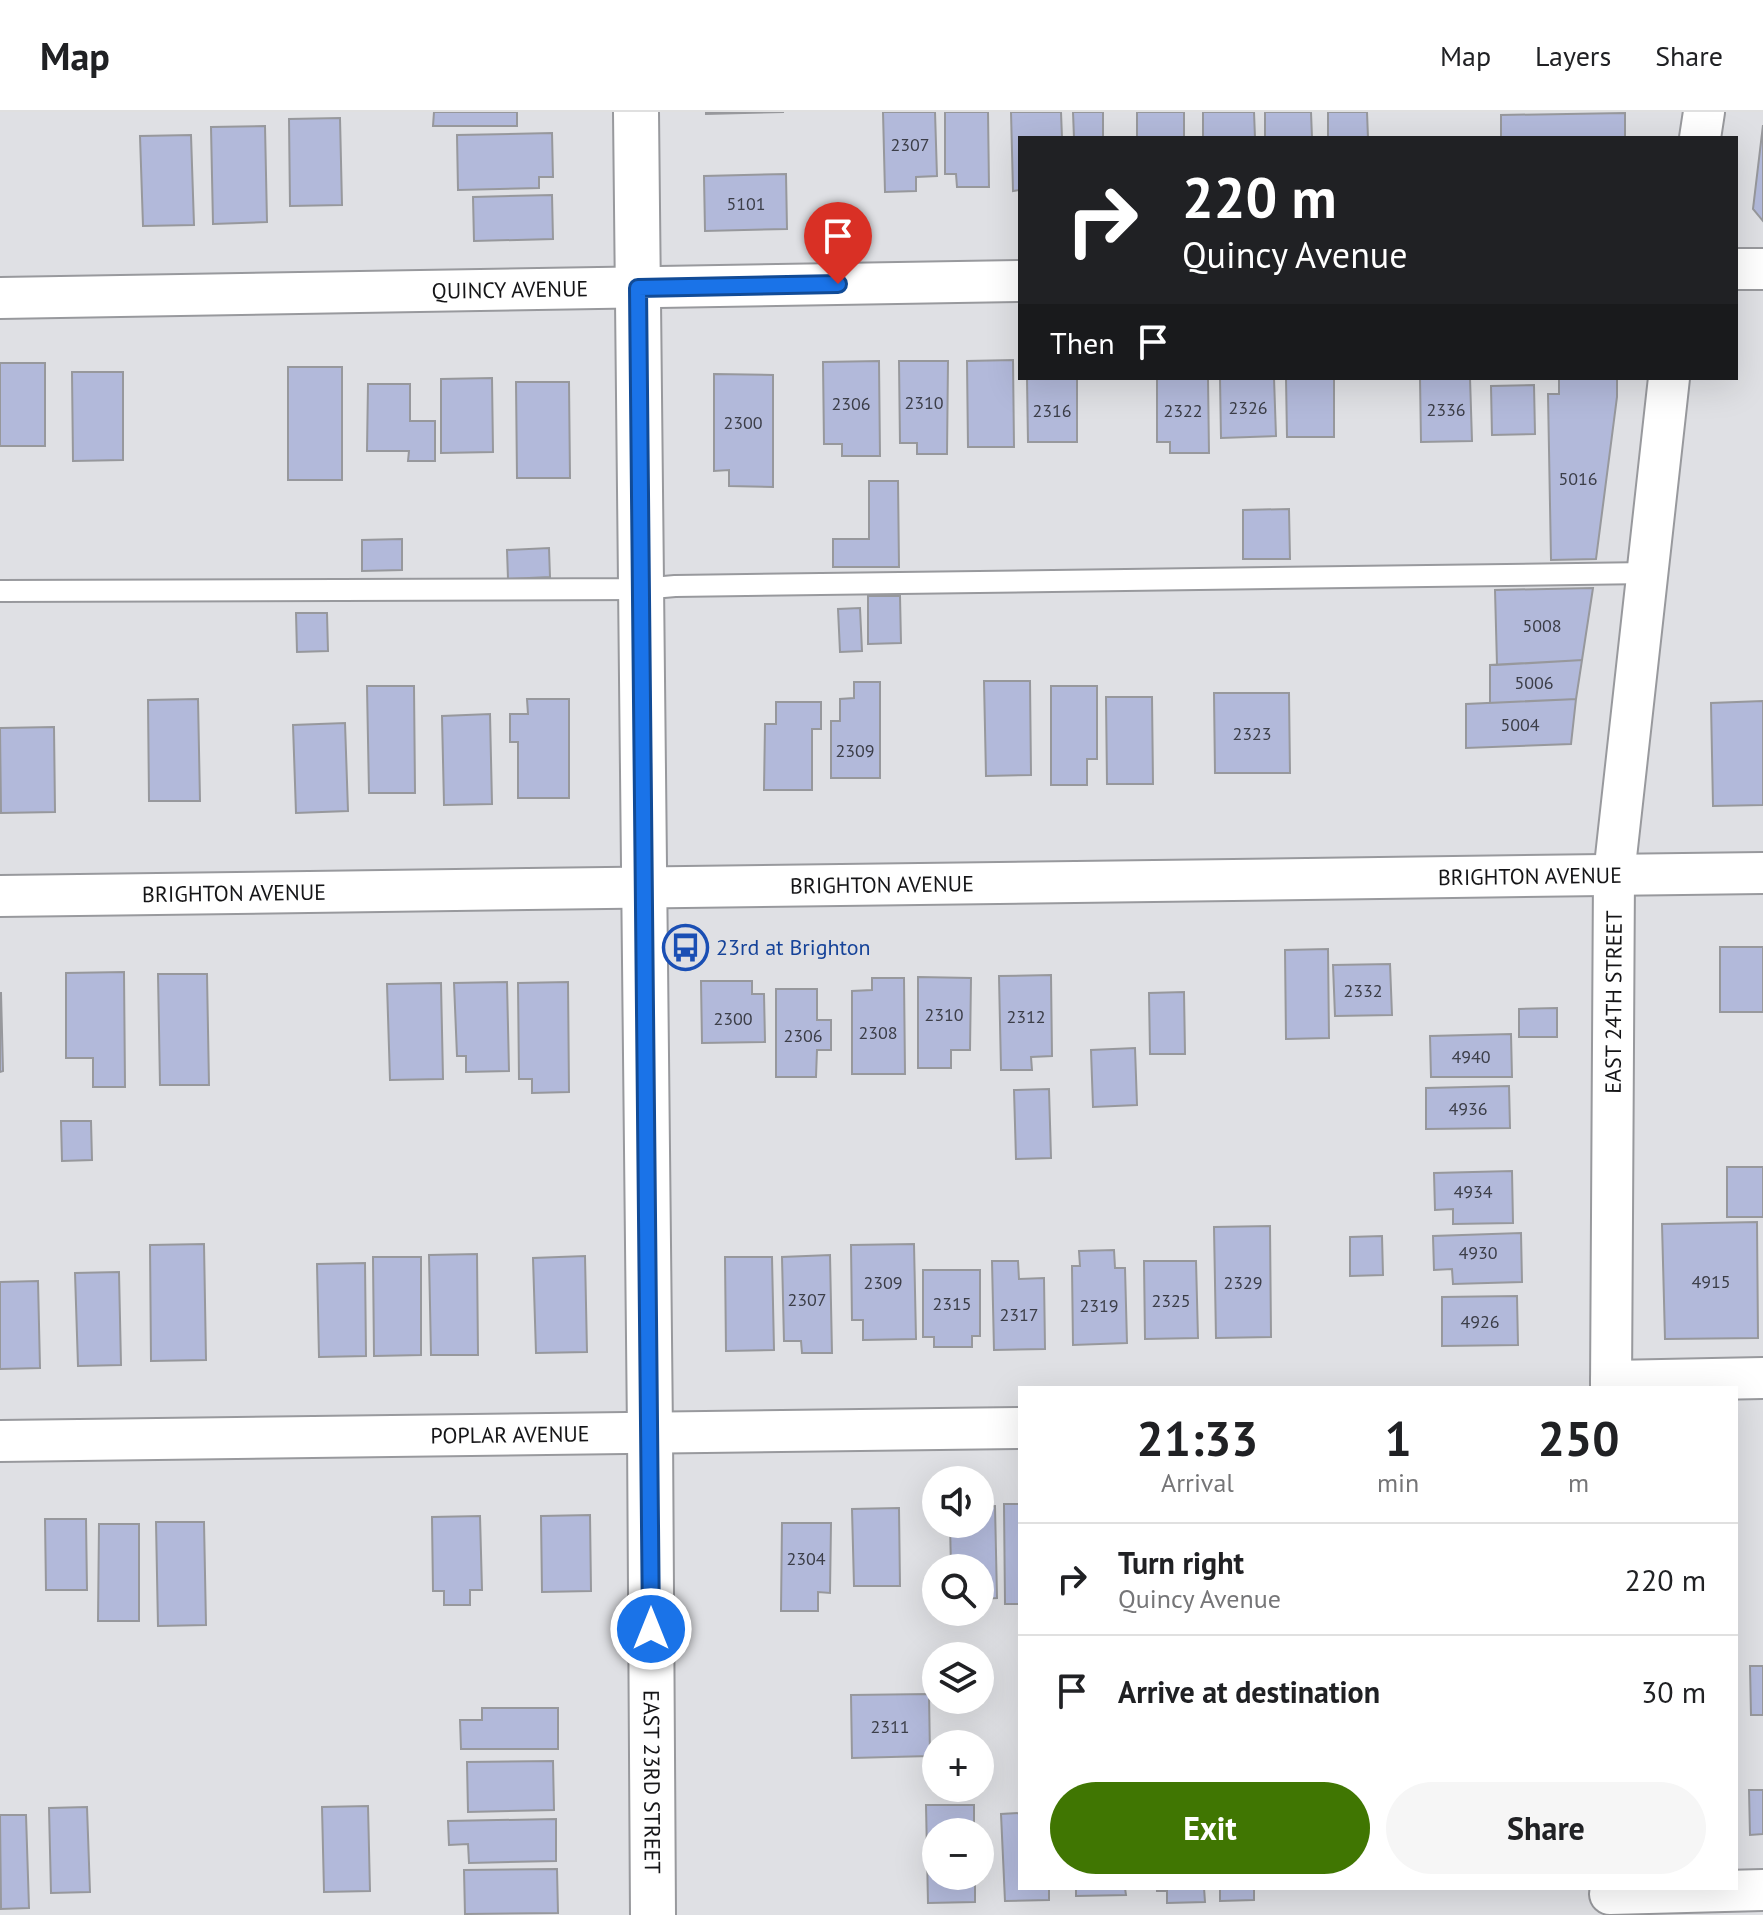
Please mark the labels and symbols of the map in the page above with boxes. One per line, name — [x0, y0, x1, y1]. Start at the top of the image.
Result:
house number: 2307 — [890, 133, 930, 156]
house number: 5101 — [726, 192, 766, 215]
pin — [804, 202, 872, 284]
street label: QUINCY AVENUE — [431, 274, 588, 305]
house number: 2310 — [904, 391, 944, 414]
house number: 2306 — [831, 392, 871, 415]
house number: 2326 — [1228, 396, 1268, 419]
house number: 2336 — [1426, 398, 1466, 421]
house number: 2316 — [1032, 399, 1072, 422]
house number: 2322 — [1163, 399, 1203, 422]
house number: 2300 — [723, 411, 763, 434]
house number: 5016 — [1558, 467, 1598, 490]
house number: 5008 — [1522, 614, 1562, 637]
house number: 5006 — [1514, 671, 1554, 694]
house number: 5004 — [1500, 713, 1540, 736]
house number: 2323 — [1232, 722, 1272, 745]
house number: 2309 — [835, 739, 875, 762]
street label: BRIGHTON AVENUE — [1438, 861, 1622, 891]
street label: BRIGHTON AVENUE — [790, 869, 974, 900]
street label: BRIGHTON AVENUE — [142, 878, 326, 908]
street label: EAST 24TH STREET — [1599, 910, 1628, 1094]
bus stop icon: 23rd at Brighton — [661, 923, 709, 971]
place label: 23rd at Brighton — [716, 933, 871, 961]
house number: 2332 — [1343, 979, 1383, 1002]
house number: 2310 — [924, 1003, 964, 1026]
house number: 2312 — [1006, 1005, 1046, 1028]
house number: 2300 — [713, 1007, 753, 1030]
house number: 2308 — [858, 1021, 898, 1044]
house number: 2306 — [783, 1024, 823, 1047]
house number: 4940 — [1451, 1045, 1491, 1068]
house number: 4936 — [1448, 1097, 1488, 1120]
house number: 4934 — [1453, 1180, 1493, 1203]
house number: 4930 — [1458, 1241, 1498, 1264]
house number: 4915 — [1691, 1270, 1731, 1293]
house number: 2309 — [863, 1271, 903, 1294]
house number: 2329 — [1223, 1271, 1263, 1294]
house number: 2307 — [787, 1288, 827, 1311]
house number: 2325 — [1151, 1289, 1191, 1312]
house number: 2315 — [932, 1292, 972, 1315]
house number: 2319 — [1079, 1294, 1119, 1317]
house number: 2317 — [999, 1303, 1039, 1326]
house number: 4926 — [1460, 1310, 1500, 1333]
street label: POPLAR AVENUE — [430, 1419, 590, 1450]
house number: 2304 — [786, 1547, 826, 1570]
position arrow — [609, 1587, 693, 1671]
street label: EAST 23RD STREET — [638, 1690, 667, 1874]
house number: 2311 — [870, 1715, 910, 1738]

